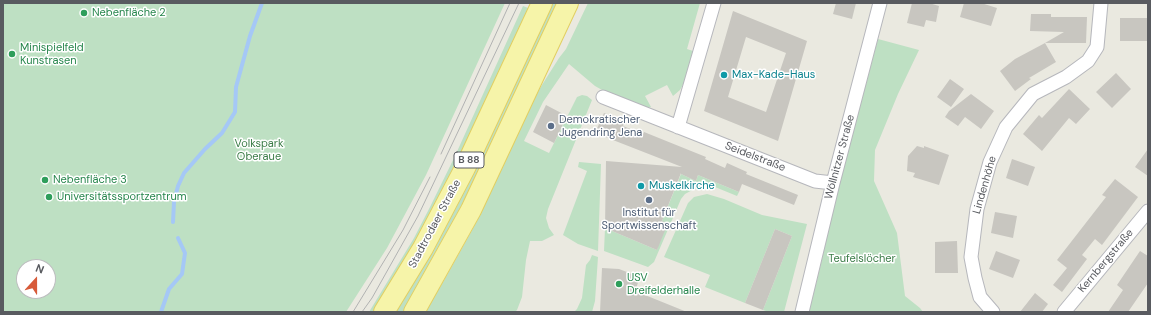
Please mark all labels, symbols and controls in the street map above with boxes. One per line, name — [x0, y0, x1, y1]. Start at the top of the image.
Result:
place label: Nebenfläche 2 — [92, 6, 166, 20]
marker: Nebenfläche 2 — [79, 8, 89, 18]
place label: Minispielfeld Kunstrasen — [20, 41, 84, 67]
marker: Minispielfeld Kunstrasen — [7, 49, 17, 59]
place label: Max-Kade-Haus — [732, 68, 815, 82]
marker: Max-Kade-Haus — [719, 70, 729, 80]
place label: Demokratischer Jugendring Jena — [559, 113, 642, 139]
street label: Wöllnitzer Straße — [822, 113, 858, 201]
marker: Demokratischer Jugendring Jena — [546, 121, 556, 131]
park label: Volkspark Oberaue — [235, 137, 283, 163]
street label: Seidelstraße — [723, 139, 787, 175]
road number: B 88 — [454, 152, 484, 168]
street label: Lindenhöhe — [970, 155, 1000, 215]
place label: Nebenfläche 3 — [53, 173, 127, 187]
marker: Nebenfläche 3 — [40, 175, 50, 185]
street label: Stadtrodaer Straße — [406, 177, 464, 271]
place label: Muskelkirche — [649, 179, 715, 193]
marker: Muskelkirche — [636, 181, 646, 191]
place label: Universitätssportzentrum — [57, 190, 187, 204]
marker: Universitätssportzentrum — [44, 192, 54, 202]
marker: Institut für Sportwissenschaft — [644, 195, 654, 205]
place label: Institut für Sportwissenschaft — [602, 206, 696, 232]
street label: Kernbergstraße — [1076, 227, 1136, 295]
park label: Teufelslöcher — [828, 252, 896, 266]
north arrow — [16, 259, 56, 299]
text: N — [34, 261, 46, 277]
place label: USV Dreifelderhalle — [627, 271, 700, 297]
marker: USV Dreifelderhalle — [614, 279, 624, 289]

